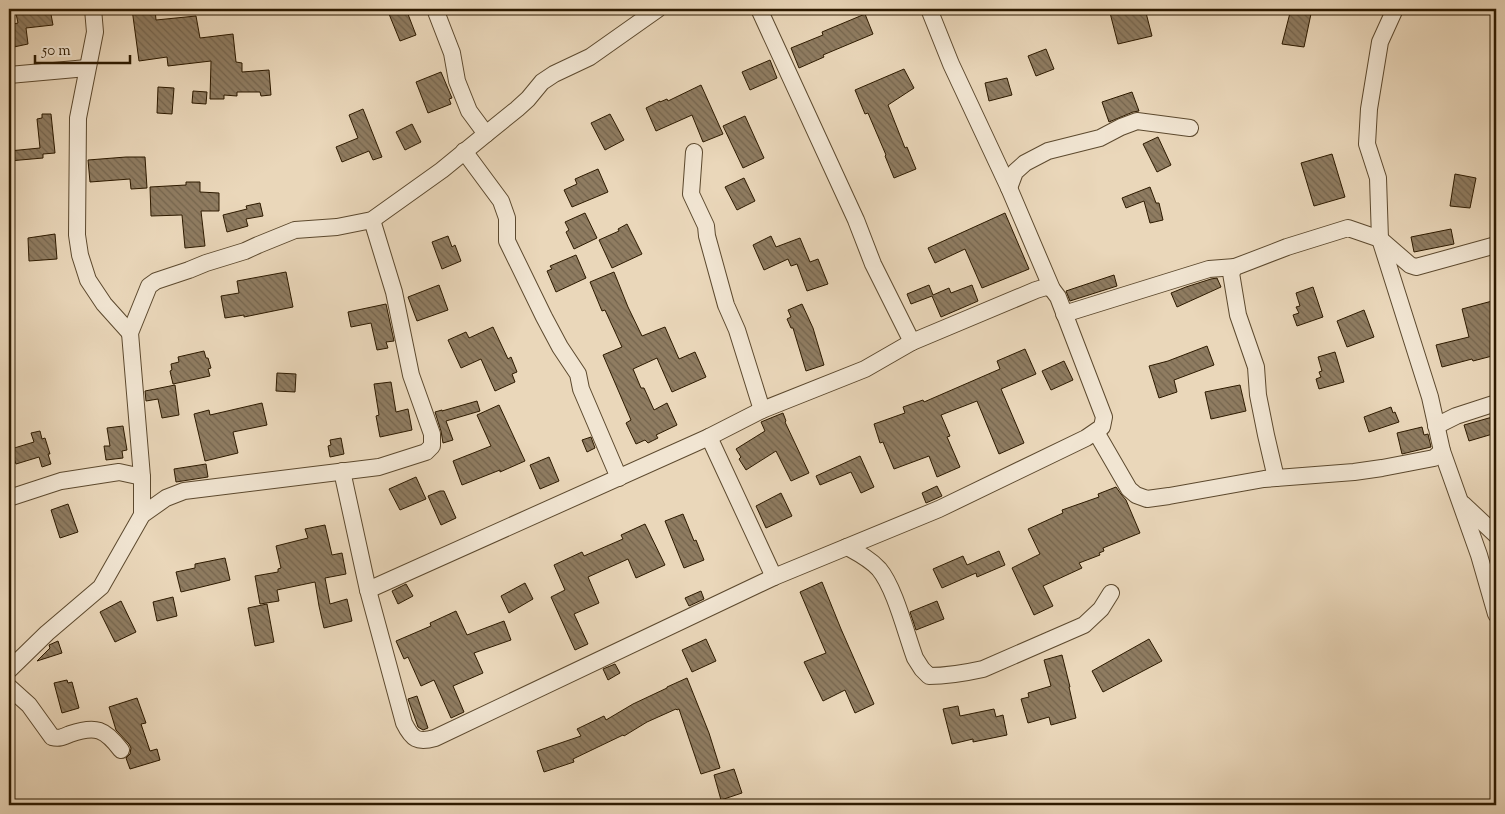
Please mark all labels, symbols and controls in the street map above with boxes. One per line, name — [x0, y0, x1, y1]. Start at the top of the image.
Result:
scale bar — [35, 32, 130, 64]
text: 50 m — [41, 41, 71, 62]

